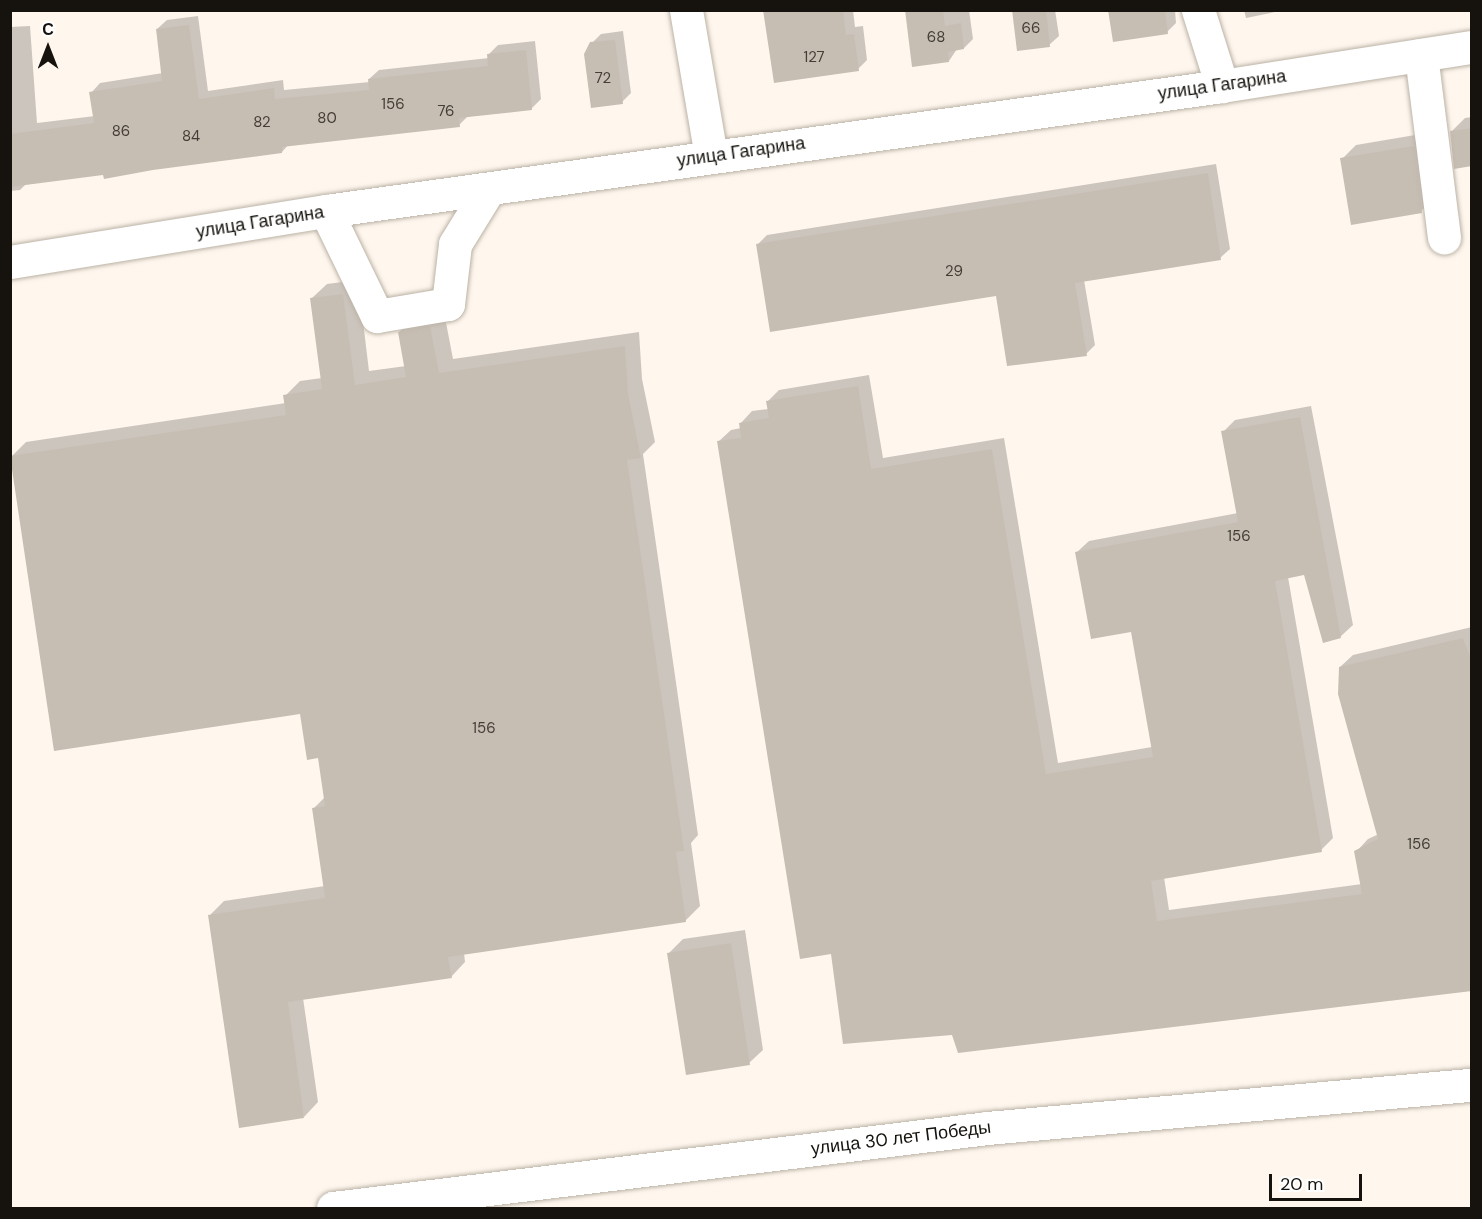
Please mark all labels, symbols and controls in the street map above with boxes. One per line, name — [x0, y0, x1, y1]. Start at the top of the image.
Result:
north arrow — [18, 18, 78, 78]
text: С — [42, 19, 54, 40]
house number: 66 — [1022, 20, 1040, 38]
house number: 68 — [927, 29, 945, 47]
house number: 127 — [803, 49, 825, 67]
street label: улица Гагарина — [1157, 65, 1287, 105]
house number: 72 — [595, 70, 611, 88]
house number: 156 — [381, 96, 405, 114]
house number: 76 — [437, 103, 455, 121]
house number: 80 — [317, 110, 337, 128]
house number: 82 — [253, 114, 271, 132]
house number: 86 — [112, 123, 130, 141]
house number: 84 — [182, 128, 200, 146]
street label: улица Гагарина — [676, 132, 806, 172]
street label: улица Гагарина — [194, 201, 326, 243]
house number: 29 — [945, 263, 963, 281]
house number: 156 — [1227, 528, 1251, 546]
house number: 156 — [472, 720, 496, 738]
house number: 156 — [1407, 836, 1431, 854]
street label: улица 30 лет Победы — [810, 1116, 992, 1160]
scale bar — [1272, 1162, 1365, 1200]
text: 20 m — [1280, 1172, 1323, 1196]

